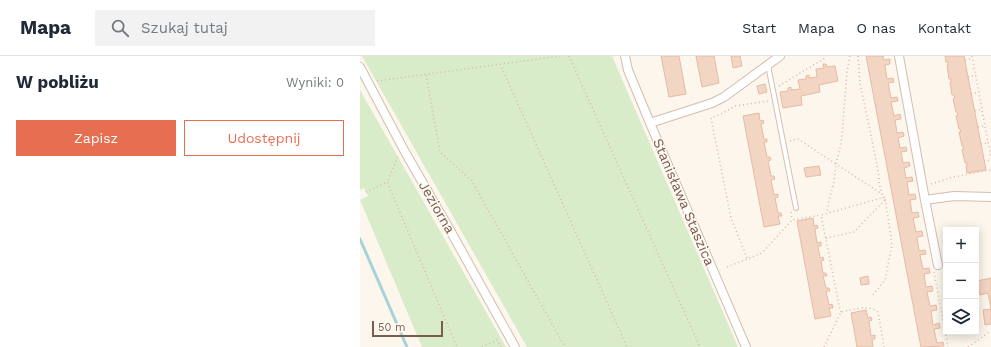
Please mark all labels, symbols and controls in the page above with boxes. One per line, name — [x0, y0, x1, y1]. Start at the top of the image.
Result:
search box — [95, 10, 375, 46]
text: Mapa — [20, 16, 71, 39]
icon: search — [109, 17, 131, 39]
text: Szukaj tutaj — [141, 19, 228, 37]
text: Start — [742, 20, 776, 36]
text: Mapa — [798, 20, 835, 36]
text: O nas — [857, 20, 896, 36]
text: Kontakt — [918, 20, 971, 36]
text: W pobliżu — [16, 72, 99, 92]
text: Wyniki: 0 — [286, 75, 344, 90]
button: Zapisz — [16, 120, 176, 156]
button: Udostępnij — [184, 120, 344, 156]
street label: Stanisława Staszica — [650, 136, 718, 268]
street label: Jeziorna — [416, 178, 458, 236]
map controls — [943, 227, 979, 335]
button: + — [943, 227, 979, 263]
button: − — [943, 263, 979, 299]
button: layers — [943, 299, 979, 335]
scale bar — [372, 319, 443, 338]
text: 50 m — [378, 321, 405, 334]

